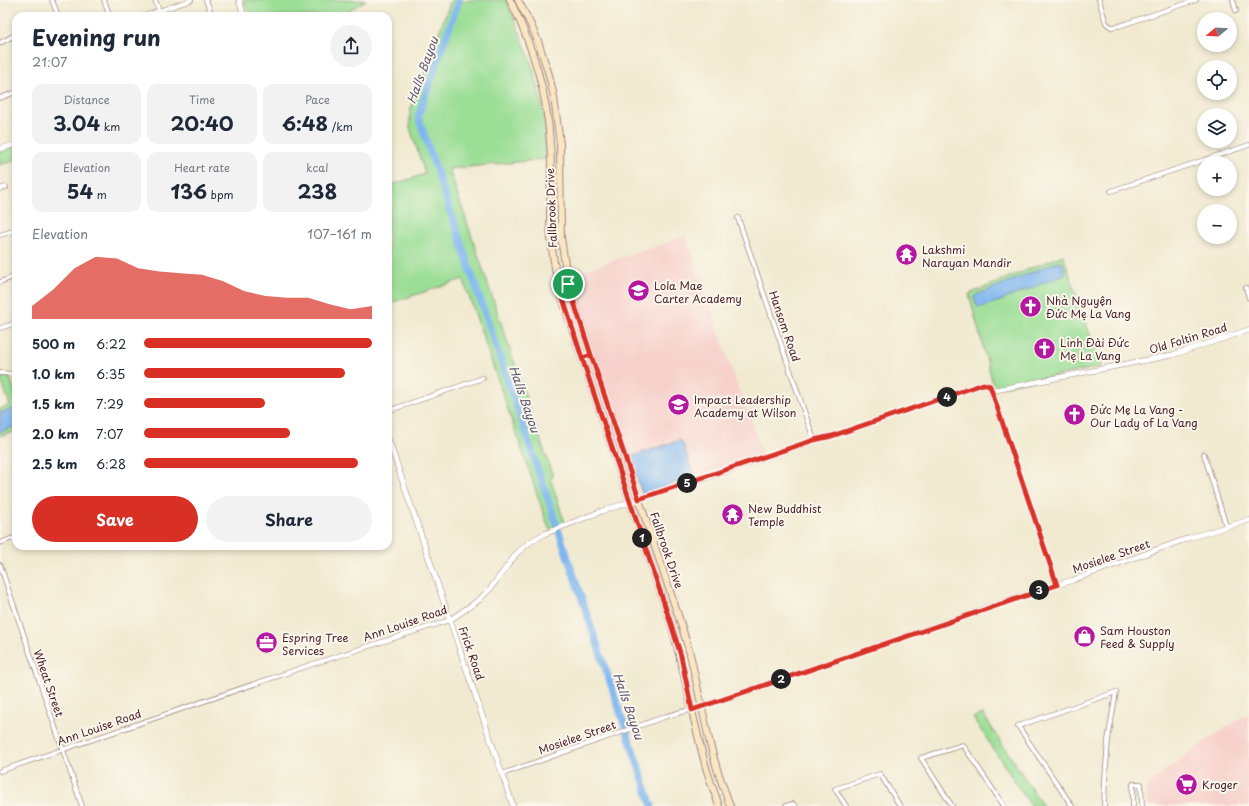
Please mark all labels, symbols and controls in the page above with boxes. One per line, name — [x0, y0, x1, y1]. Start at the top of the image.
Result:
north arrow — [1197, 12, 1237, 52]
map controls — [1197, 12, 1237, 244]
text: Evening run — [32, 20, 161, 53]
button: share — [330, 25, 372, 67]
water label: Halls Bayou — [402, 33, 443, 106]
text: 21:07 — [32, 52, 67, 71]
button: locate — [1197, 60, 1237, 100]
text: Distance — [64, 91, 110, 108]
text: Time — [189, 91, 215, 108]
text: Pace — [305, 91, 330, 108]
text: 3.04 — [53, 108, 100, 138]
text: 20:40 — [171, 108, 233, 138]
text: 6:48 — [282, 108, 328, 138]
button: layers — [1197, 108, 1237, 148]
text: km — [100, 118, 120, 135]
text: /km — [328, 118, 353, 135]
button: + — [1197, 156, 1237, 196]
text: Elevation — [63, 159, 110, 176]
text: Heart rate — [174, 159, 230, 176]
text: kcal — [306, 159, 328, 176]
street label: Fallbrook Drive — [541, 168, 561, 248]
text: 54 — [67, 176, 93, 206]
text: 136 — [170, 176, 207, 206]
text: 238 — [297, 176, 337, 206]
text: m — [93, 186, 107, 203]
text: bpm — [207, 186, 234, 203]
button: − — [1197, 204, 1237, 244]
text: Elevation — [32, 224, 88, 243]
text: 107–161 m — [307, 224, 372, 243]
place label: Lakshmi Narayan Mandir — [922, 241, 1011, 271]
temple icon: Lakshmi Narayan Mandir — [893, 242, 919, 268]
pin — [551, 267, 585, 301]
icon: arrive — [557, 273, 579, 295]
place label: Lola Mae Carter Academy — [654, 277, 742, 307]
school or university icon: Lola Mae Carter Academy — [626, 278, 652, 304]
street label: Hansom Road — [765, 288, 805, 364]
place label: Nhà Nguyện Đức Mẹ La Vang — [1046, 292, 1131, 322]
church icon: Nhà Nguyện Đức Mẹ La Vang — [1017, 293, 1043, 319]
street label: Old Foltin Road — [1147, 318, 1229, 358]
text: 500 m — [32, 334, 75, 353]
text: 6:22 — [96, 334, 126, 353]
place label: Linh Đài Đức Mẹ La Vang — [1060, 334, 1130, 364]
church icon: Linh Đài Đức Mẹ La Vang — [1031, 335, 1057, 361]
water label: Halls Bayou — [505, 363, 545, 436]
text: 1.0 km — [32, 364, 75, 383]
text: 6:35 — [96, 364, 125, 383]
pin: 4 — [937, 387, 957, 407]
text: 4 — [943, 388, 951, 405]
place label: Impact Leadership Academy at Wilson — [694, 391, 796, 421]
school or university icon: Impact Leadership Academy at Wilson — [665, 392, 691, 418]
text: 1.5 km — [32, 394, 75, 413]
text: 7:29 — [96, 394, 123, 413]
place label: Đức Mẹ La Vang - Our Lady of La Vang — [1090, 401, 1198, 431]
church icon: Đức Mẹ La Vang - Our Lady of La Vang — [1062, 402, 1088, 428]
text: 2.0 km — [32, 424, 79, 443]
text: 7:07 — [96, 424, 123, 443]
text: 2.5 km — [32, 454, 77, 473]
text: 6:28 — [96, 454, 126, 473]
pin: 5 — [677, 473, 697, 493]
text: 5 — [683, 474, 691, 491]
button: Save — [32, 496, 198, 542]
button: Share — [206, 496, 372, 542]
place label: New Buddhist Temple — [748, 500, 822, 530]
temple icon: New Buddhist Temple — [720, 501, 746, 527]
street label: Fallbrook Drive — [646, 510, 688, 591]
pin: 1 — [632, 528, 652, 548]
text: 1 — [639, 529, 645, 546]
street label: Mosielee Street — [1070, 535, 1152, 577]
pin: 3 — [1029, 580, 1049, 600]
text: 3 — [1035, 581, 1043, 598]
street label: Ann Louise Road — [361, 601, 449, 645]
place label: Sam Houston Feed & Supply — [1100, 622, 1175, 652]
shop icon: Sam Houston Feed & Supply — [1071, 623, 1097, 649]
street label: Frick Road — [455, 624, 489, 683]
place label: Espring Tree Services — [282, 629, 349, 659]
office icon: Espring Tree Services — [254, 630, 280, 656]
street label: Wheat Street — [30, 647, 69, 720]
pin: 2 — [771, 669, 791, 689]
water label: Halls Bayou — [609, 670, 649, 743]
text: 2 — [777, 670, 785, 687]
street label: Ann Louise Road — [55, 705, 143, 749]
street label: Mosielee Street — [536, 716, 618, 758]
supermarket icon: Kroger — [1173, 771, 1199, 797]
place label: Kroger — [1202, 776, 1239, 793]

